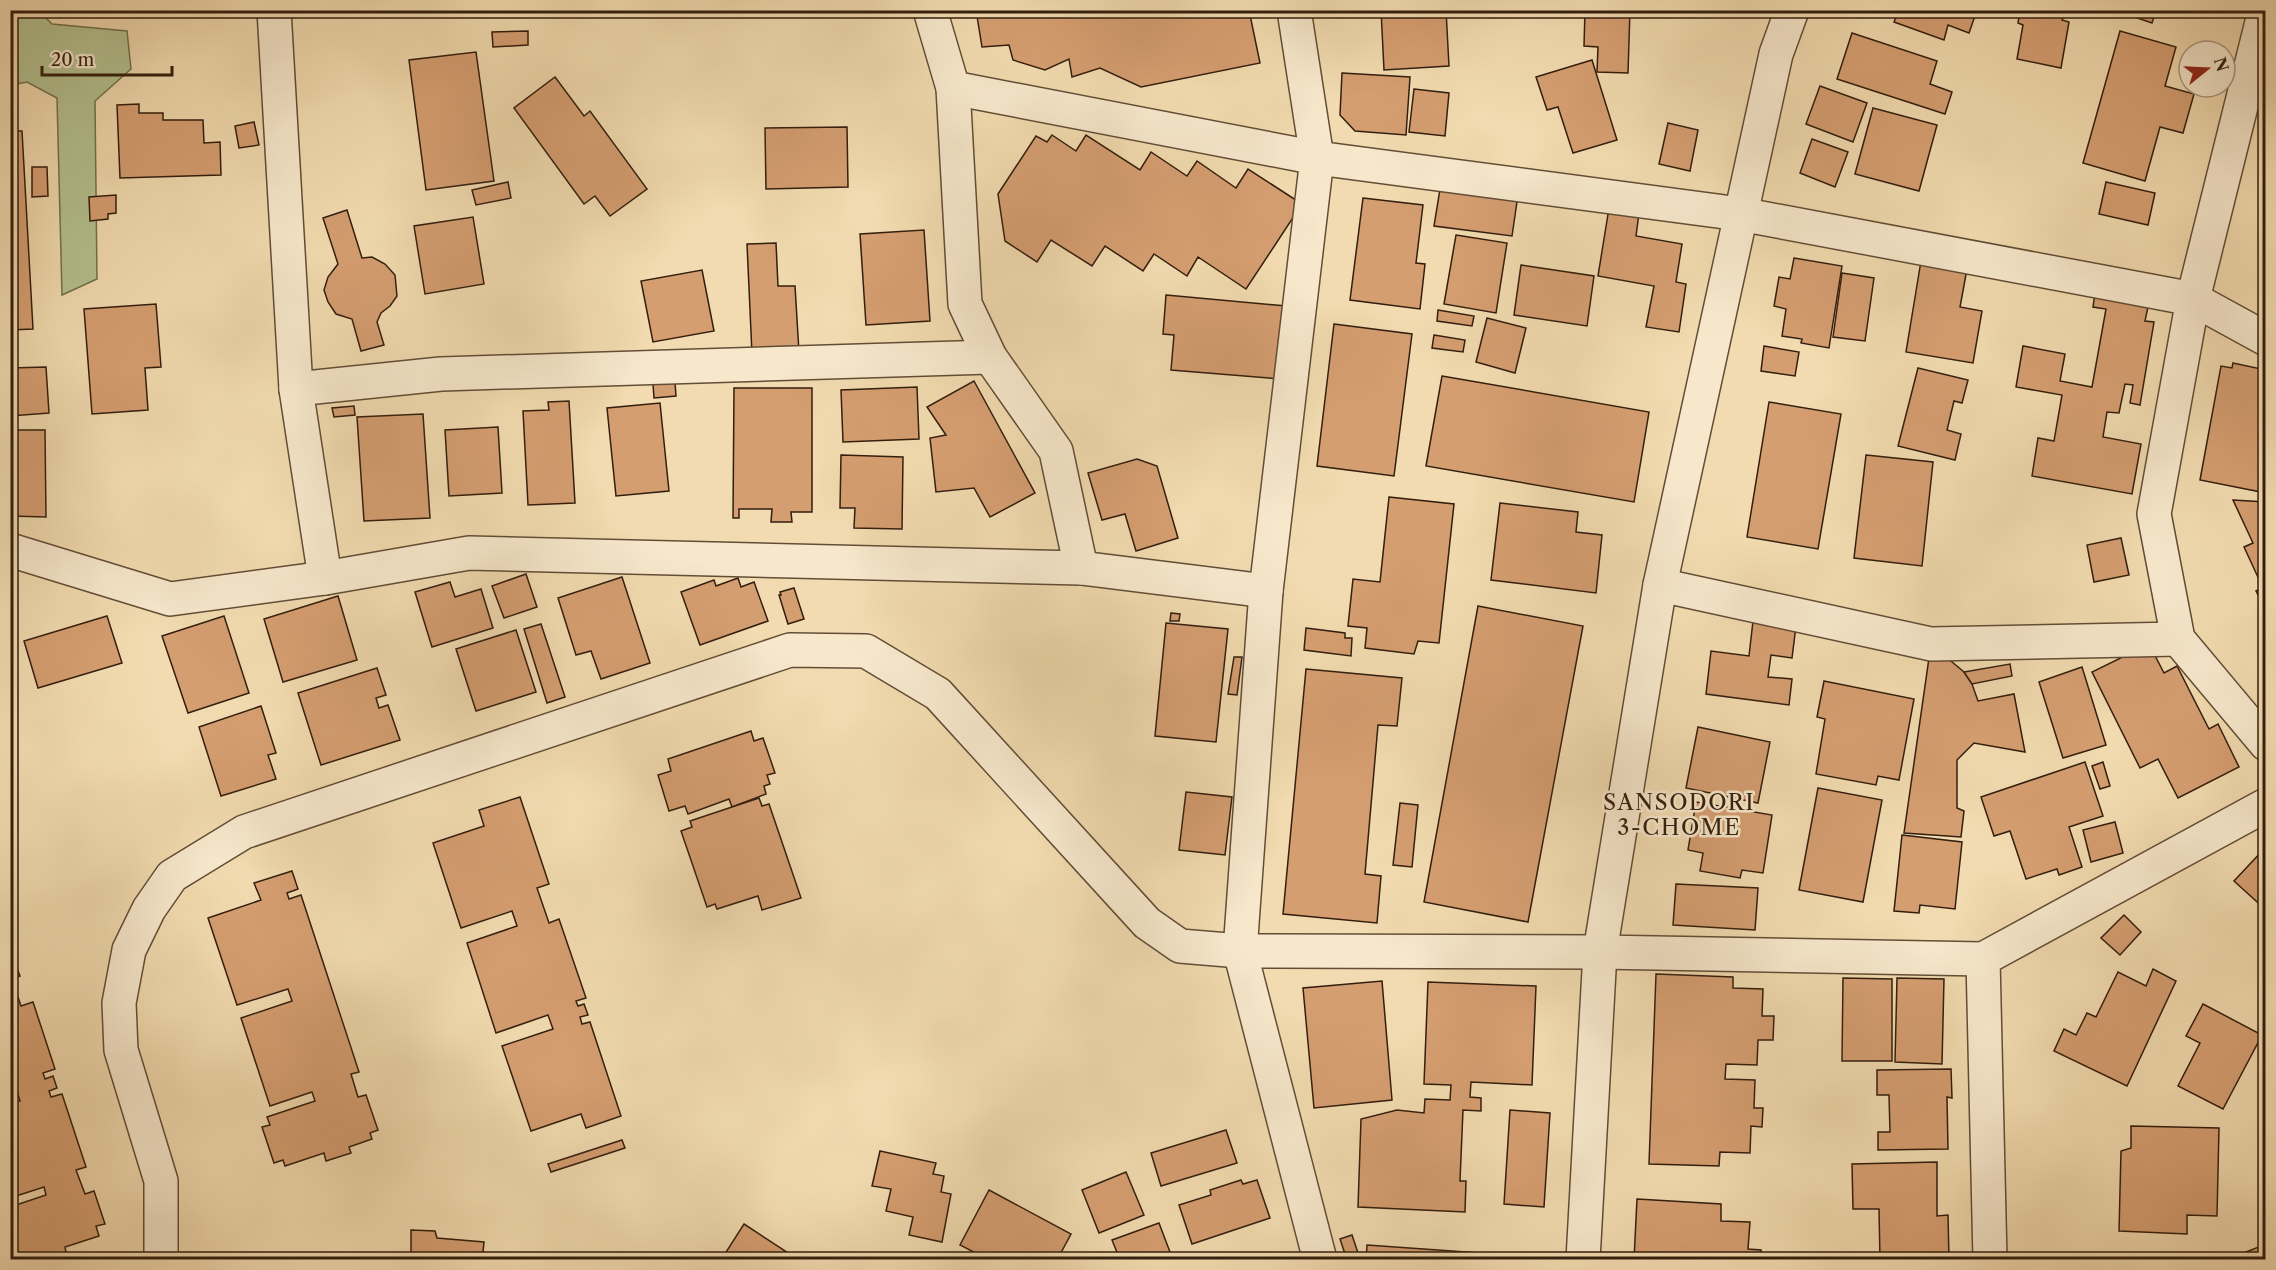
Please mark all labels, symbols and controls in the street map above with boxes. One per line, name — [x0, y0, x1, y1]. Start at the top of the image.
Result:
scale bar — [42, 39, 172, 77]
north arrow — [2177, 39, 2237, 99]
text: 20 m — [51, 49, 95, 71]
text: N — [2210, 55, 2233, 74]
district label: SANSODORI 3-CHOME — [1603, 789, 1755, 841]

